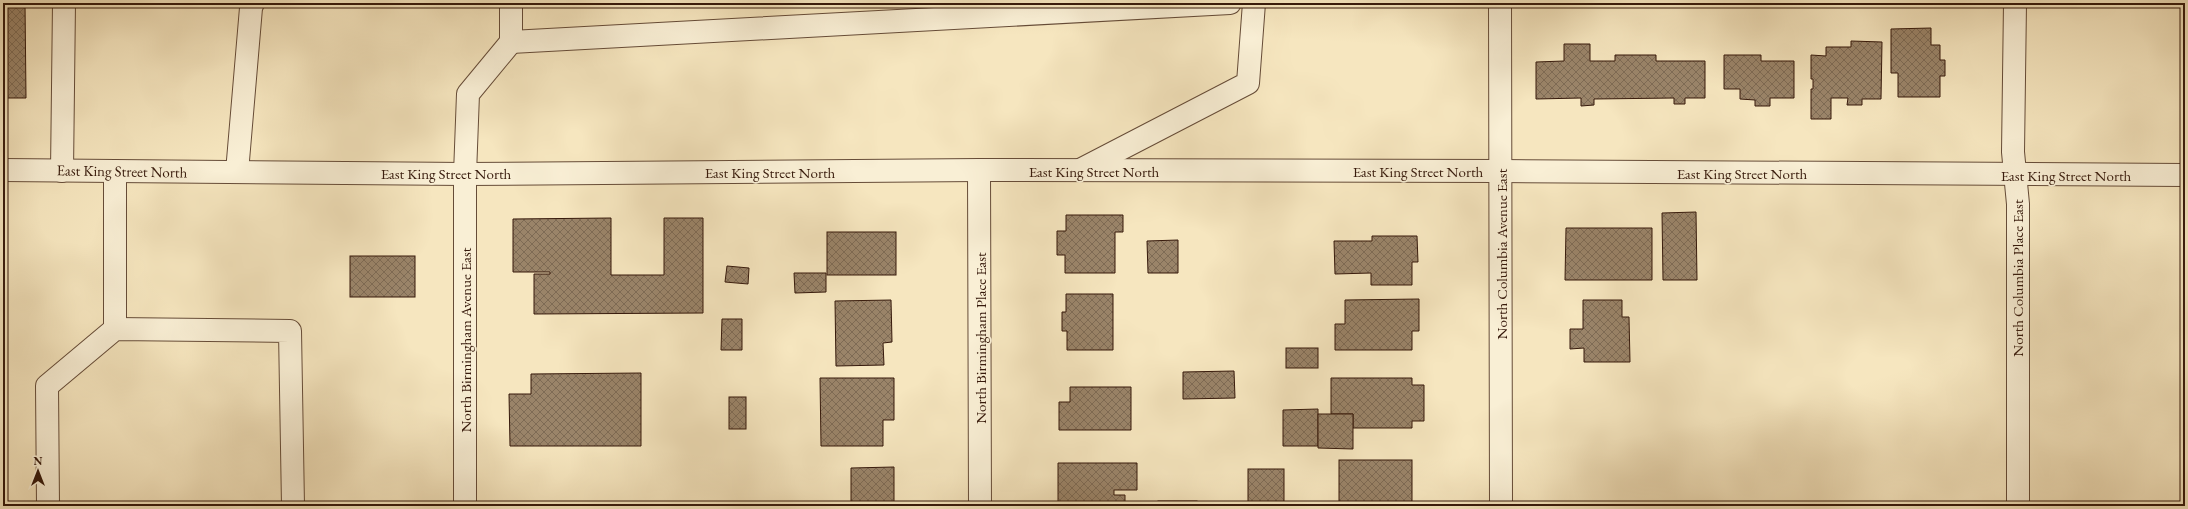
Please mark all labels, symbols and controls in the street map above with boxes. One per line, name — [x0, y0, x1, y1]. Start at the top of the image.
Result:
street label: East King Street North — [57, 160, 188, 182]
street label: East King Street North — [1029, 162, 1160, 181]
street label: East King Street North — [1353, 162, 1484, 181]
street label: East King Street North — [705, 163, 836, 182]
street label: East King Street North — [381, 164, 512, 183]
street label: East King Street North — [1677, 164, 1808, 183]
street label: East King Street North — [2001, 166, 2132, 185]
street label: North Columbia Avenue East — [1492, 168, 1511, 339]
street label: North Columbia Place East — [2008, 199, 2027, 357]
street label: North Birmingham Avenue East — [456, 247, 475, 433]
street label: North Birmingham Place East — [971, 252, 990, 424]
north arrow — [18, 451, 58, 491]
text: N — [34, 454, 43, 468]

